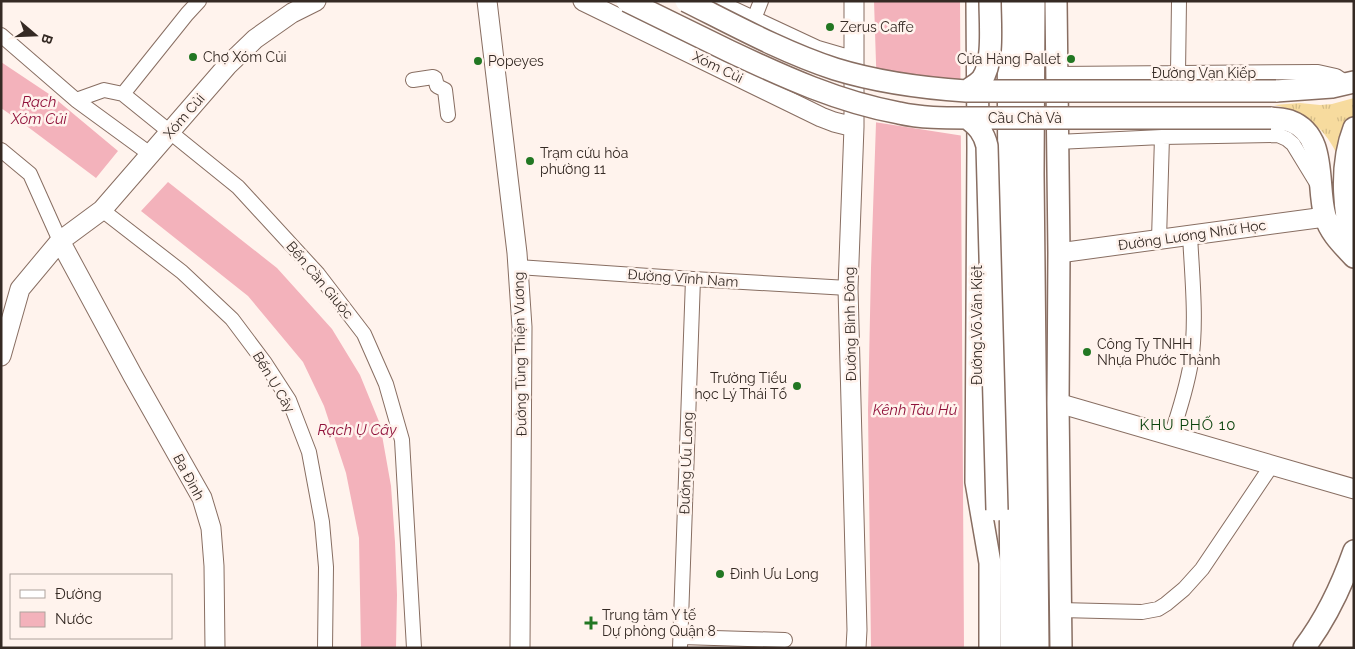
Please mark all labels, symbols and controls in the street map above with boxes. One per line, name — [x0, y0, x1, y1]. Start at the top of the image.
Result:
north arrow — [10, 10, 60, 60]
place label: Zerus Caffe — [840, 19, 914, 35]
marker: Zerus Caffe — [824, 21, 836, 33]
text: B — [38, 32, 56, 47]
street label: Xóm Củi — [690, 48, 746, 86]
place label: Chợ Xóm Củi — [203, 49, 287, 65]
marker: Chợ Xóm Củi — [187, 51, 199, 63]
place label: Cửa Hàng Pallet — [957, 51, 1061, 67]
place label: Popeyes — [488, 53, 544, 69]
marker: Cửa Hàng Pallet — [1065, 53, 1077, 65]
marker: Popeyes — [472, 55, 484, 67]
street label: Đường Vạn Kiếp — [1152, 65, 1257, 81]
street label: Xóm Củi — [160, 90, 208, 142]
water label: Rạch Xóm Củi — [10, 93, 68, 128]
street label: Cầu Chà Và — [988, 110, 1062, 126]
place label: Trạm cứu hỏa phường 11 — [540, 145, 628, 177]
marker: Trạm cứu hỏa phường 11 — [524, 155, 536, 167]
street label: Đường Lương Nhữ Học — [1117, 217, 1267, 253]
street label: Bến Cần Giuộc — [283, 238, 357, 322]
street label: Đường Võ Văn Kiệt — [969, 265, 985, 385]
street label: Đường Vĩnh Nam — [627, 266, 739, 290]
street label: Đường Bình Đông — [841, 267, 859, 381]
street label: Đường Tùng Thiện Vương — [511, 272, 529, 436]
place label: Công Ty TNHH Nhựa Phước Thành — [1097, 336, 1221, 368]
marker: Công Ty TNHH Nhựa Phước Thành — [1081, 346, 1093, 358]
street label: Bến Ụ Cây — [250, 349, 299, 416]
place label: Trường Tiểu học Lý Thái Tổ — [694, 370, 787, 402]
marker: Trường Tiểu học Lý Thái Tổ — [791, 380, 803, 392]
water label: Kênh Tàu Hủ — [873, 401, 958, 419]
street label: Đường Ưu Long — [676, 411, 696, 515]
district label: KHU PHỐ 10 — [1140, 415, 1236, 434]
water label: Rạch Ụ Cây — [317, 421, 397, 439]
street label: Ba Đình — [170, 451, 208, 503]
place label: Đình Ưu Long — [730, 566, 819, 582]
marker: Đình Ưu Long — [714, 568, 726, 580]
legend — [10, 574, 172, 639]
text: Đường — [55, 585, 102, 603]
place label: Trung tâm Y tế Dự phòng Quận 8 — [602, 607, 716, 639]
text: Nước — [55, 610, 93, 628]
marker: Trung tâm Y tế Dự phòng Quận 8 — [584, 616, 598, 630]

